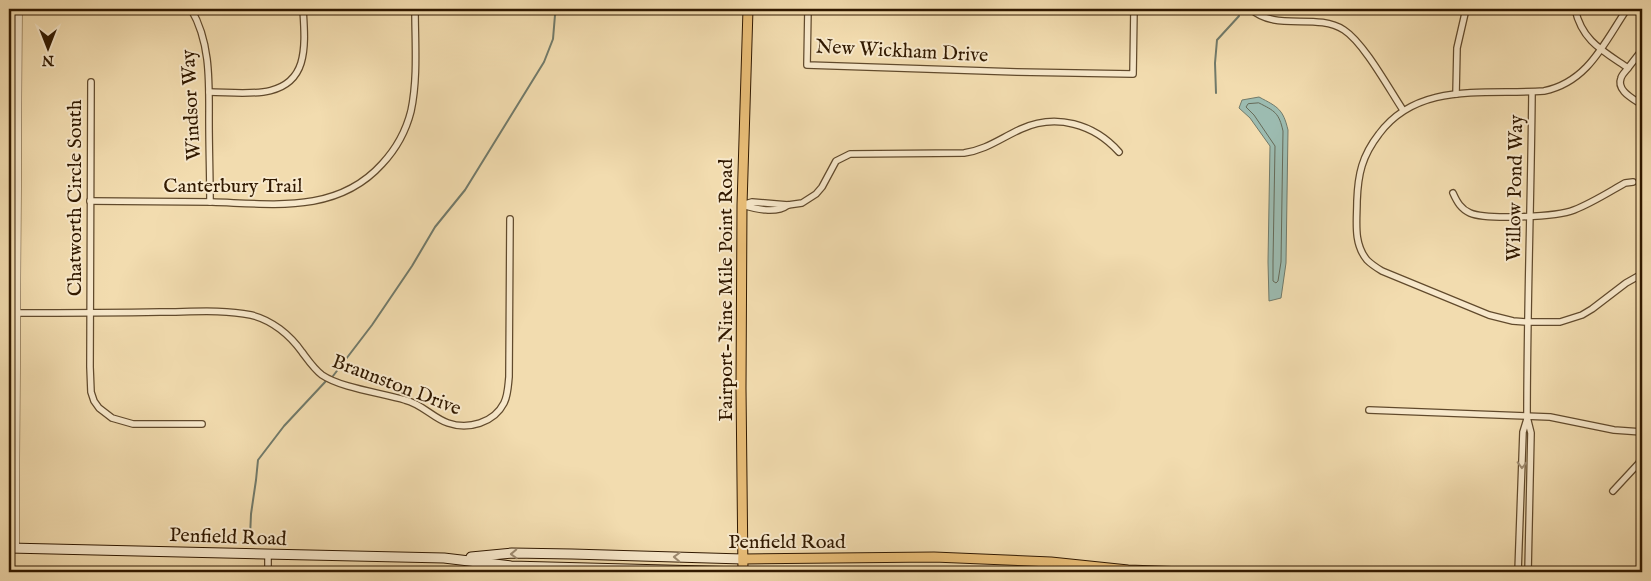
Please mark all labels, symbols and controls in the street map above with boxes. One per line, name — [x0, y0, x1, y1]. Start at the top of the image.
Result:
north arrow — [22, 22, 72, 72]
street label: New Wickham Drive — [815, 34, 989, 69]
street label: Windsor Way — [176, 49, 207, 161]
text: N — [42, 51, 55, 69]
street label: Chatworth Circle South — [63, 99, 88, 296]
street label: Willow Pond Way — [1502, 114, 1529, 262]
street label: Fairport-Nine Mile Point Road — [714, 158, 739, 421]
street label: Canterbury Trail — [163, 174, 303, 199]
street label: Braunston Drive — [328, 349, 465, 422]
one-way arrow — [1517, 462, 1528, 470]
street label: Penfield Road — [169, 523, 287, 552]
street label: Penfield Road — [728, 530, 846, 555]
one-way arrow — [510, 548, 518, 559]
one-way arrow — [673, 551, 681, 562]

